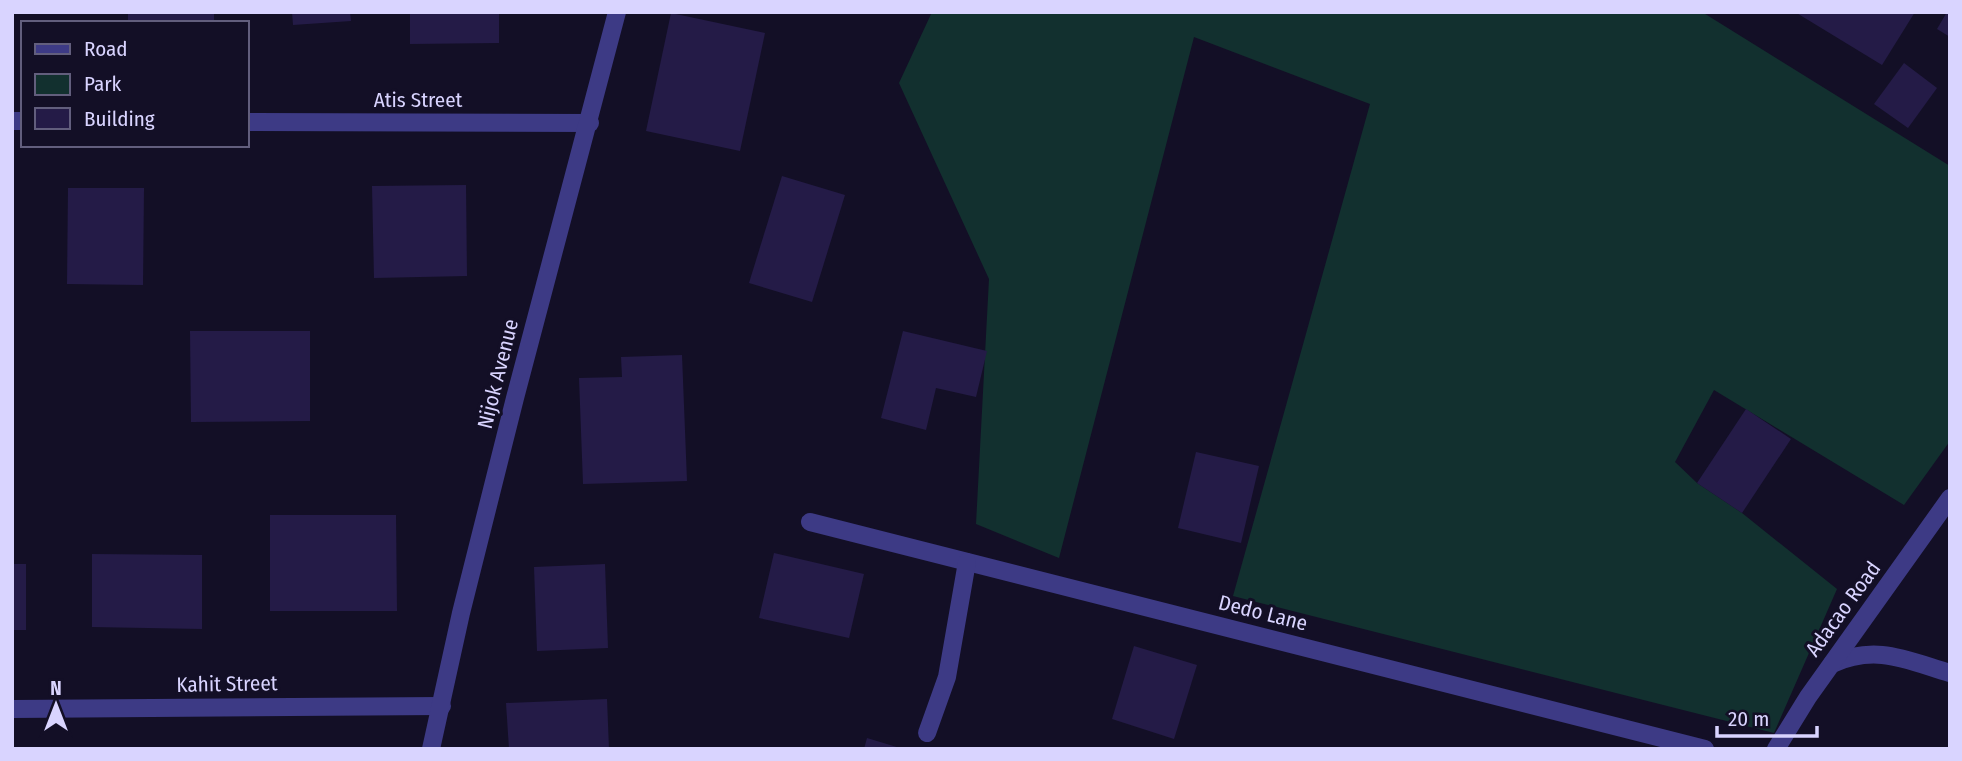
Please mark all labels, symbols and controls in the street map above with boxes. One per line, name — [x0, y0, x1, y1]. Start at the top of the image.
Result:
legend — [21, 21, 248, 147]
text: Road — [84, 36, 128, 62]
text: Park — [84, 71, 122, 97]
street label: Atis Street — [374, 87, 463, 113]
text: Building — [84, 106, 155, 132]
street label: Nijok Avenue — [472, 316, 524, 432]
street label: Adacao Road — [1800, 556, 1886, 662]
street label: Dedo Lane — [1216, 589, 1310, 637]
north arrow — [21, 670, 91, 740]
street label: Kahit Street — [176, 670, 278, 698]
text: N — [50, 677, 62, 700]
scale bar — [1717, 694, 1817, 738]
text: 20 m — [1728, 706, 1769, 732]

